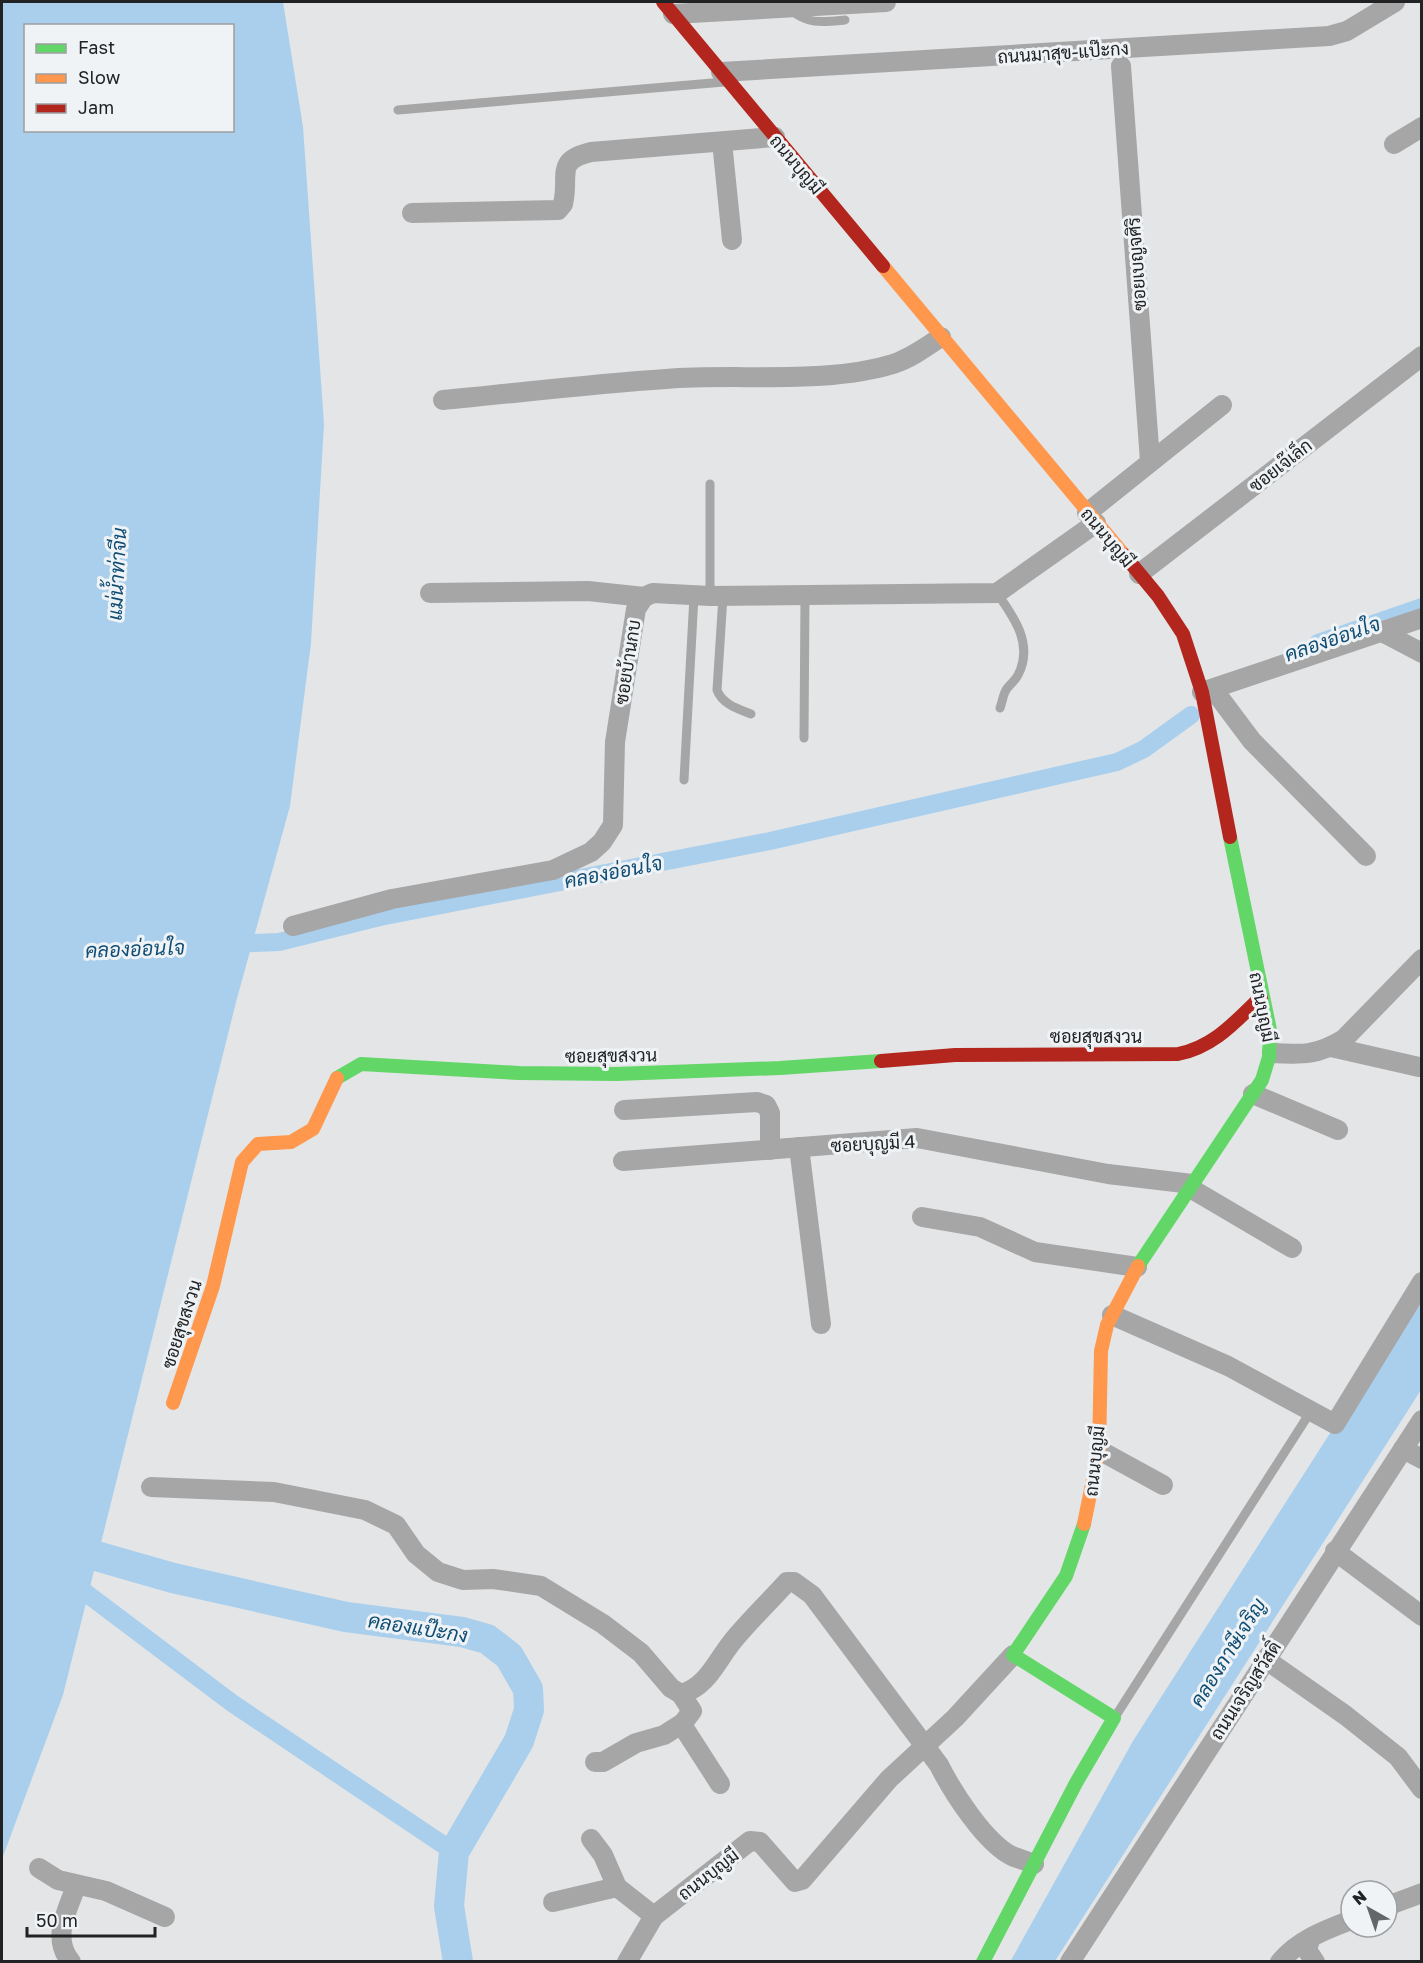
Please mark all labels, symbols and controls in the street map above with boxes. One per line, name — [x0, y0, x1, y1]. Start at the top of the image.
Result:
legend — [24, 24, 234, 132]
text: Fast — [78, 36, 115, 58]
street label: ถนนมาสุข-แป๊ะกง — [997, 36, 1130, 70]
text: Slow — [78, 66, 121, 88]
text: Jam — [78, 96, 114, 118]
street label: ถนนบุญมี — [764, 129, 829, 200]
street label: ซอยเบญจศิริ — [1122, 216, 1151, 311]
street label: ซอยเจ๊เล็ก — [1243, 432, 1316, 496]
street label: ถนนบุญมี — [1075, 502, 1140, 573]
water label: แม่น้ำท่าจีน — [97, 526, 130, 621]
water label: คลองอ่อนใจ — [1281, 610, 1383, 666]
street label: ซอยบ้านกบ — [609, 618, 645, 706]
water label: คลองอ่อนใจ — [562, 850, 664, 892]
water label: คลองอ่อนใจ — [85, 934, 185, 962]
street label: ถนนบุญมี — [1243, 970, 1282, 1044]
street label: ซอยสุขสงวน — [1050, 1025, 1142, 1049]
street label: ซอยสุขสงวน — [565, 1043, 657, 1069]
street label: ซอยบุญมี 4 — [830, 1129, 916, 1158]
street label: ซอยสุขสงวน — [156, 1277, 208, 1372]
street label: ถนนบุญมี — [1078, 1424, 1111, 1498]
water label: คลองภาษีเจริญ — [1184, 1593, 1271, 1711]
water label: คลองแป๊ะกง — [367, 1607, 469, 1647]
street label: ถนนเจริญสวัสดิ์ — [1201, 1634, 1286, 1744]
street label: ถนนบุญมี — [673, 1843, 744, 1906]
north arrow — [1339, 1879, 1399, 1939]
text: N — [1348, 1886, 1370, 1909]
scale bar — [27, 1900, 154, 1938]
text: 50 m — [36, 1909, 78, 1931]

